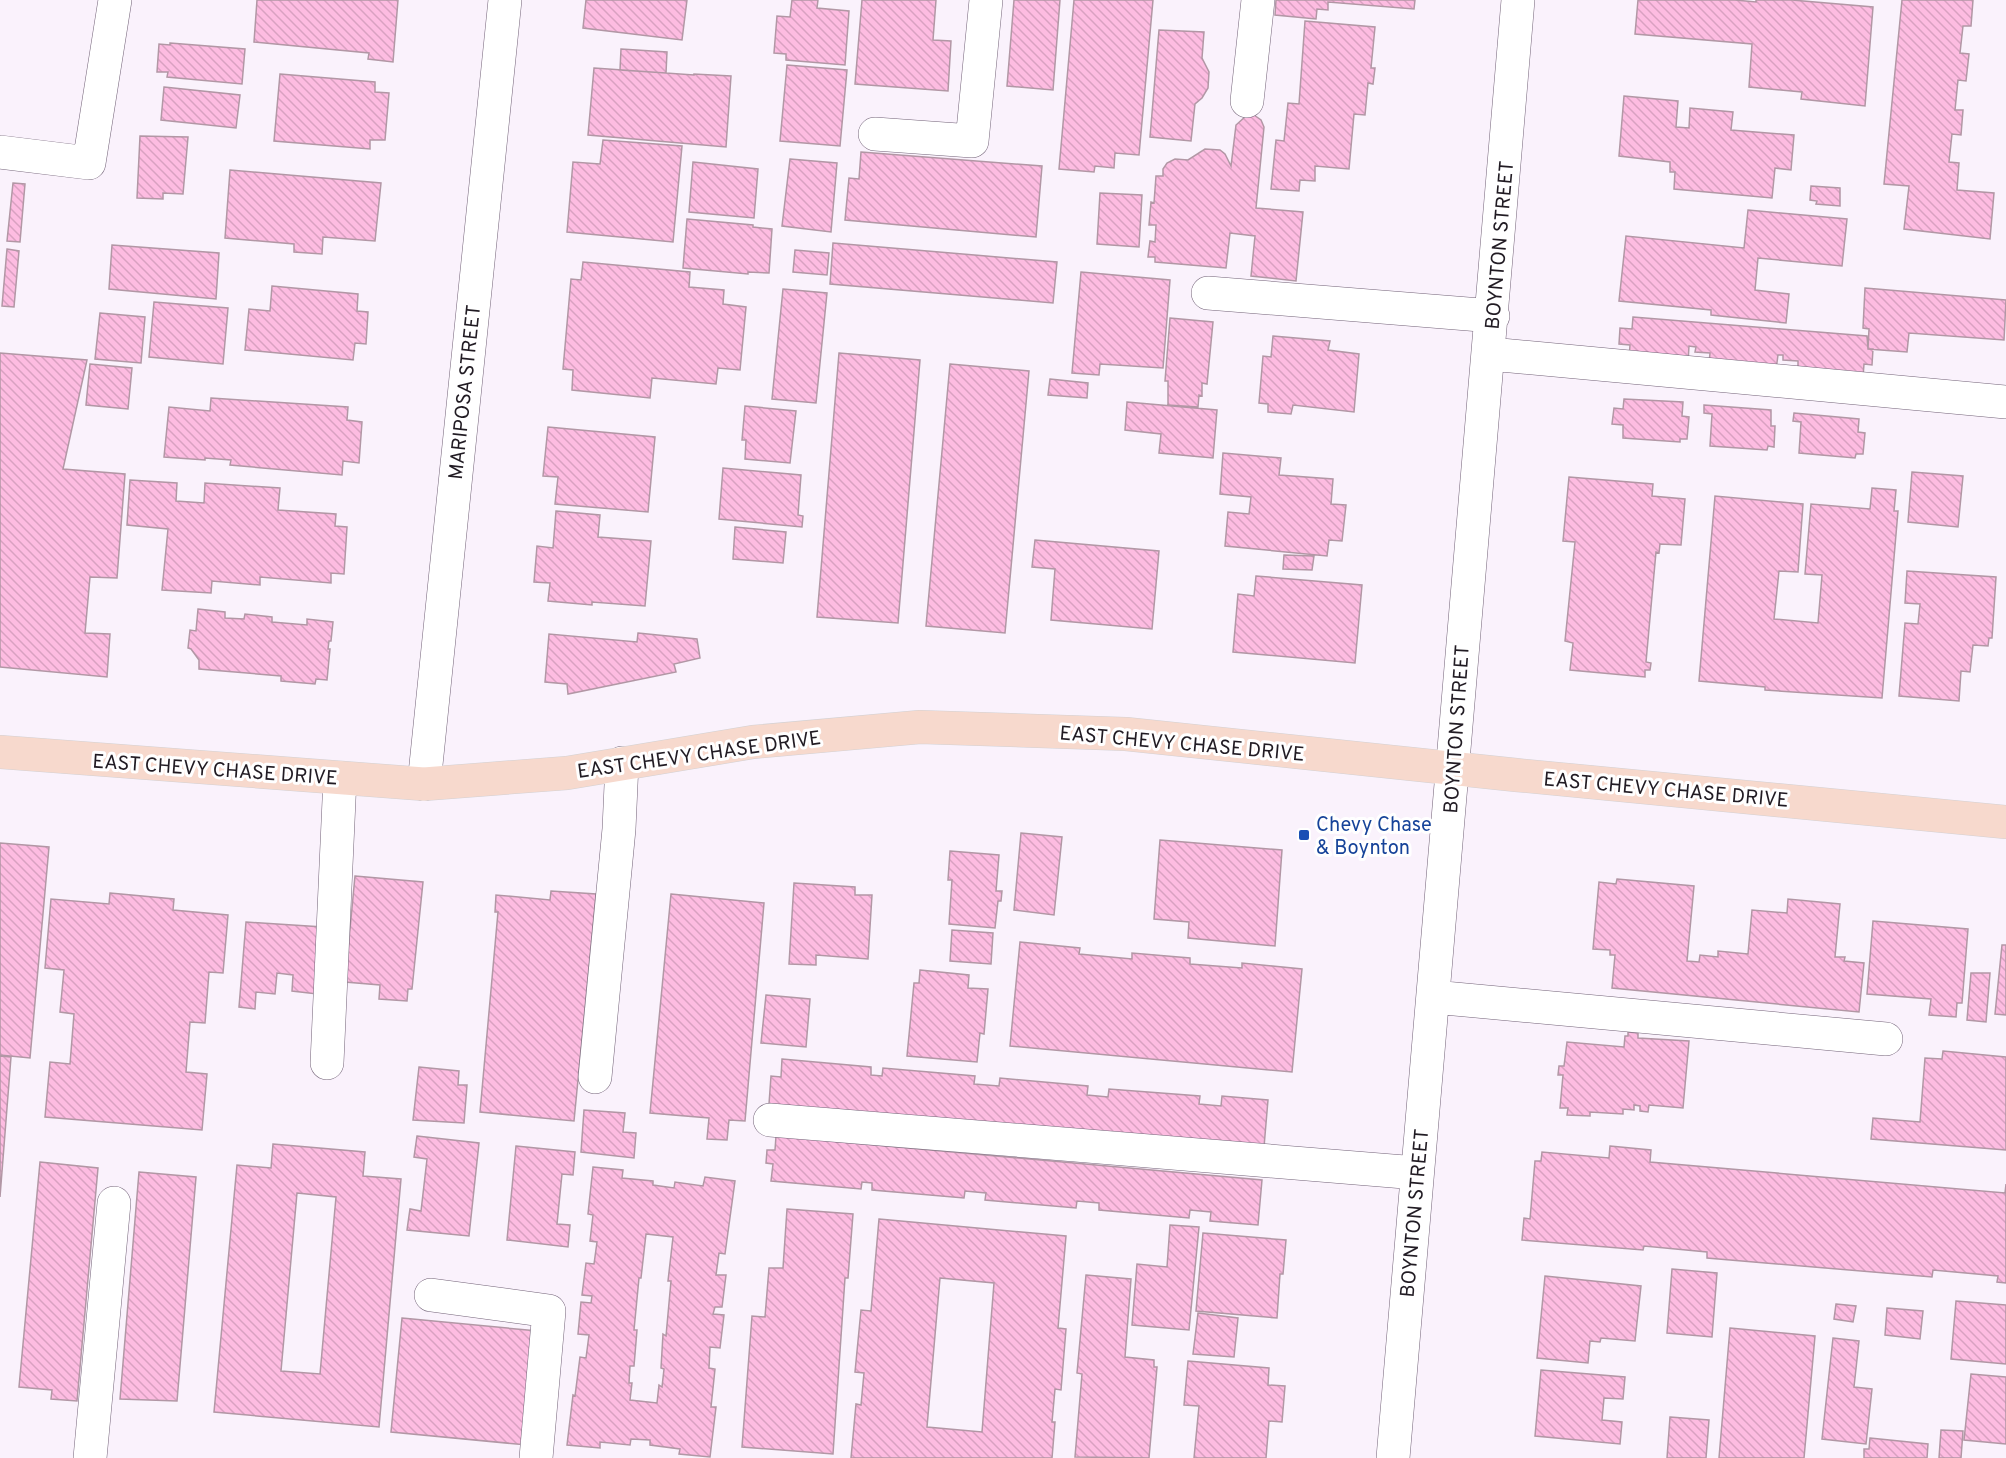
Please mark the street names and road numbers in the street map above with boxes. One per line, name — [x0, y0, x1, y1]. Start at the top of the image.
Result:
street label: BOYNTON STREET — [1481, 160, 1521, 331]
street label: MARIPOSA STREET — [444, 303, 488, 481]
street label: BOYNTON STREET — [1439, 644, 1477, 814]
street label: EAST CHEVY CHASE DRIVE — [1058, 721, 1305, 769]
street label: EAST CHEVY CHASE DRIVE — [576, 726, 823, 786]
street label: EAST CHEVY CHASE DRIVE — [91, 749, 338, 793]
street label: EAST CHEVY CHASE DRIVE — [1542, 767, 1789, 815]
street label: BOYNTON STREET — [1396, 1128, 1436, 1299]

